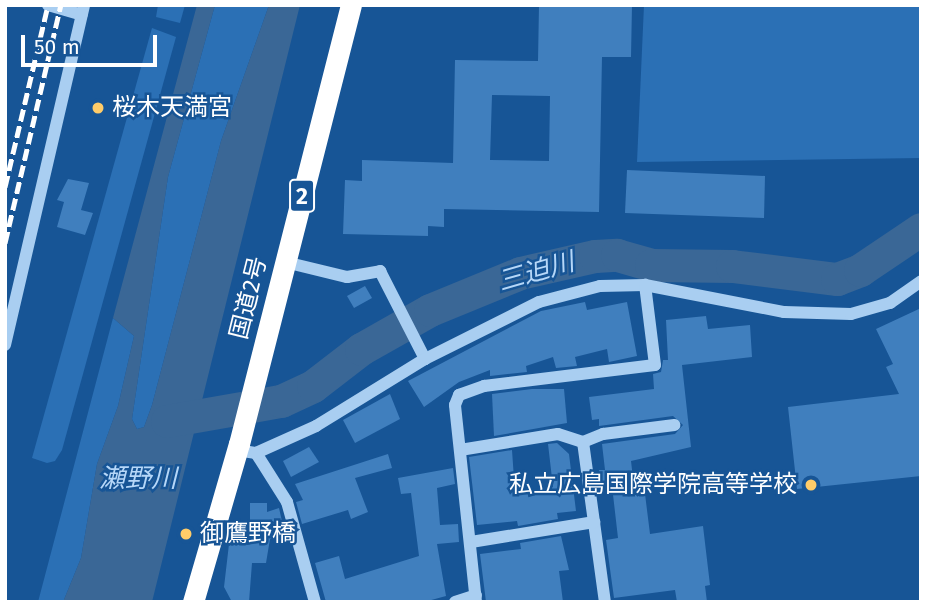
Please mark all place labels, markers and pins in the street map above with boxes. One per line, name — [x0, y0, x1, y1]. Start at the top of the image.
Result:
place label: 桜木天満宮 — [112, 94, 232, 122]
marker: 桜木天満宮 — [90, 100, 106, 116]
place label: 私立広島国際学院高等学校 — [509, 471, 797, 499]
marker: 私立広島国際学院高等学校 — [803, 477, 819, 493]
place label: 御鷹野橋 — [200, 520, 296, 548]
marker: 御鷹野橋 — [178, 526, 194, 542]

